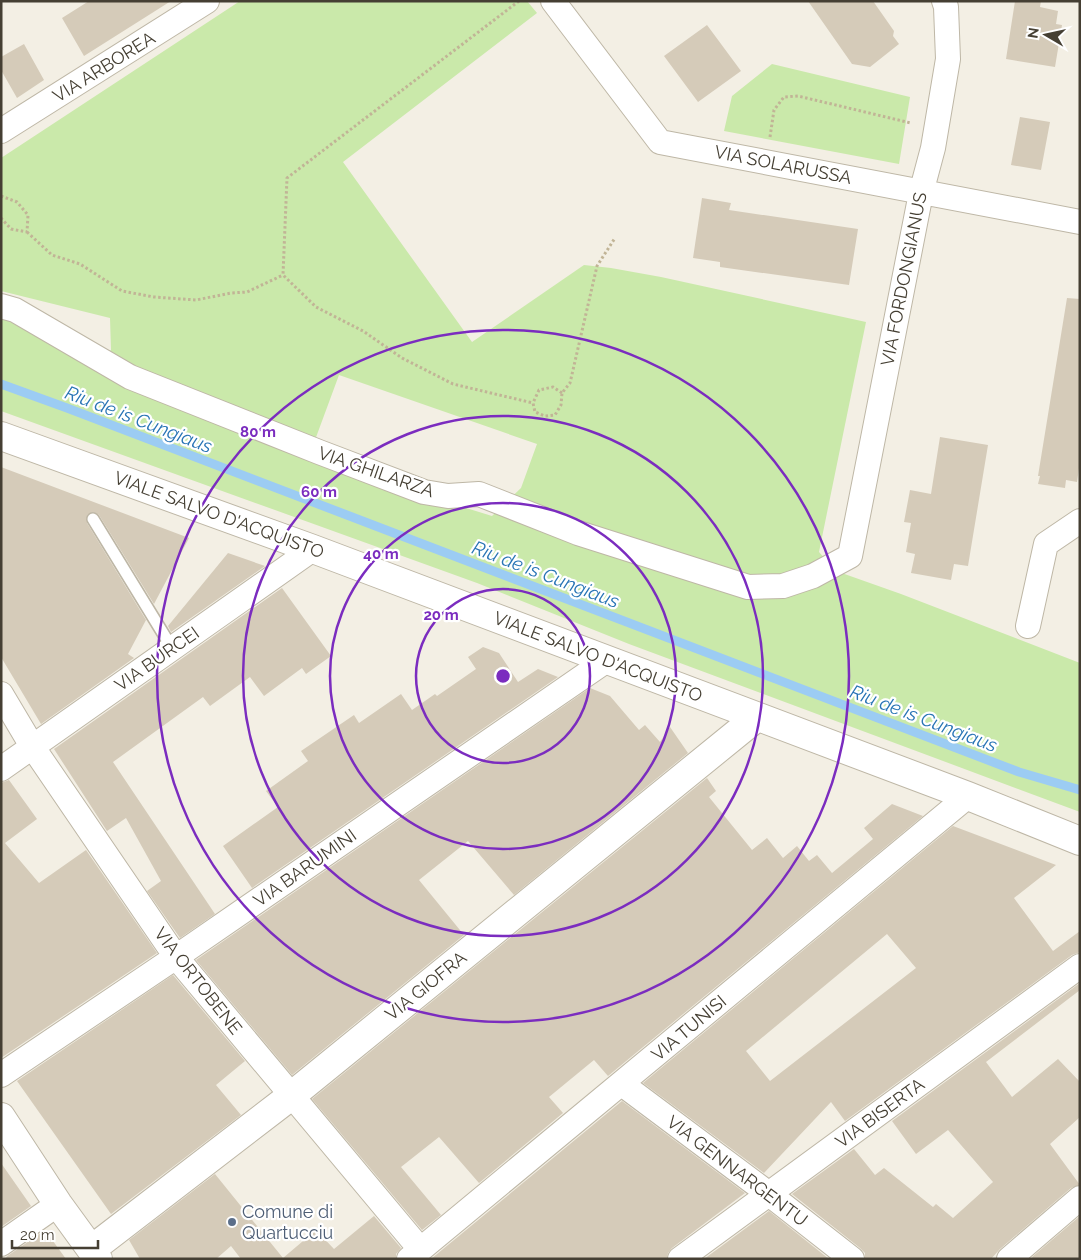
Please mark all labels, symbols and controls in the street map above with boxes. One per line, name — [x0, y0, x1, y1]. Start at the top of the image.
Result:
north arrow — [1021, 10, 1071, 60]
text: N — [1024, 26, 1042, 39]
street label: VIA ARBOREA — [49, 27, 159, 106]
street label: VIA SOLARUSSA — [713, 141, 853, 188]
street label: VIA FORDONGIANUS — [876, 190, 931, 368]
water label: Riu de is Cungiaus — [62, 381, 216, 457]
text: 80 m — [240, 423, 276, 441]
street label: VIA GHILARZA — [315, 442, 437, 501]
street label: VIALE SALVO D'ACQUISTO — [111, 467, 327, 562]
text: 60 m — [301, 483, 337, 501]
water label: Riu de is Cungiaus — [469, 536, 623, 612]
text: 40 m — [363, 545, 399, 563]
text: 20 m — [423, 606, 459, 624]
street label: VIALE SALVO D'ACQUISTO — [491, 607, 706, 706]
street label: VIA BURCEI — [111, 622, 203, 695]
centre of rings — [494, 667, 512, 685]
water label: Riu de is Cungiaus — [847, 680, 1001, 756]
street label: VIA BARUMINI — [249, 824, 360, 911]
street label: VIA ORTOBENE — [150, 923, 247, 1038]
street label: VIA GIOFRA — [381, 947, 470, 1025]
street label: VIA TUNISI — [647, 990, 730, 1065]
street label: VIA BISERTA — [831, 1073, 928, 1152]
street label: VIA GENNARGENTU — [663, 1111, 812, 1230]
place label: Comune di Quartucciu — [242, 1201, 333, 1243]
marker: Comune di Quartucciu — [226, 1216, 238, 1228]
scale bar — [12, 1218, 99, 1250]
text: 20 m — [20, 1226, 55, 1244]

